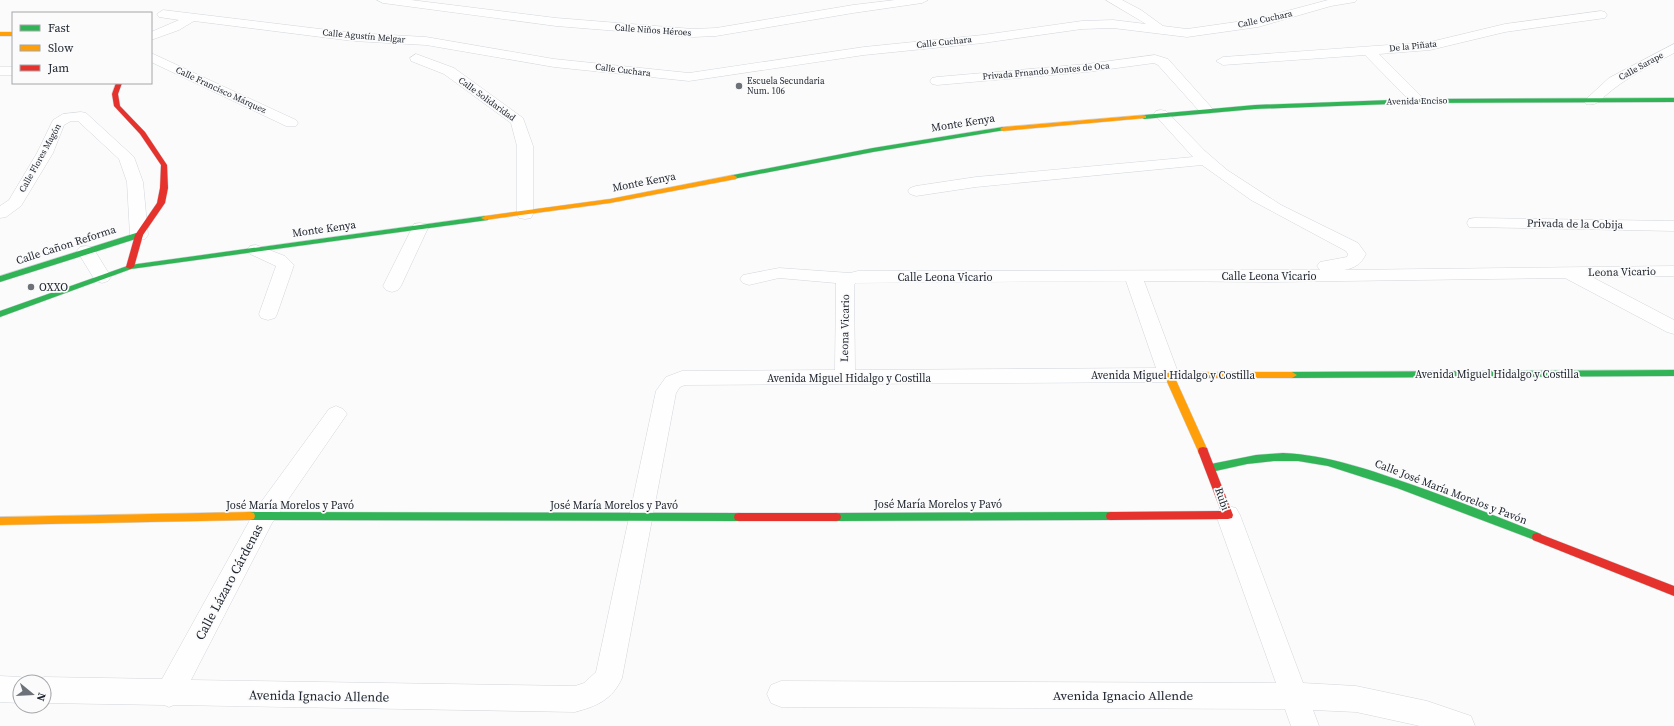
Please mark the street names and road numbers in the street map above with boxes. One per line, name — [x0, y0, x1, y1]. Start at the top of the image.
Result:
street label: Calle Cuchara — [1237, 7, 1294, 31]
street label: Calle Niños Héroes — [614, 21, 692, 39]
street label: Calle Agustín Melgar — [322, 26, 406, 46]
street label: Calle Cuchara — [916, 33, 973, 51]
street label: De la Piñata — [1389, 37, 1438, 54]
street label: Calle Sarape — [1616, 49, 1666, 83]
street label: Privada Frnando Montes de Oca — [982, 59, 1110, 83]
street label: Calle Cuchara — [595, 61, 652, 79]
street label: Calle Francisco Márquez — [174, 64, 268, 116]
street label: Calle Solidaridad — [456, 74, 518, 124]
street label: Avenida Enciso — [1386, 94, 1448, 108]
street label: Monte Kenya — [930, 111, 996, 135]
street label: Calle Flores Magón — [16, 121, 64, 195]
street label: Monte Kenya — [611, 168, 677, 195]
street label: Privada de la Cobija — [1527, 216, 1624, 232]
street label: Monte Kenya — [291, 217, 357, 241]
street label: Calle Cañon Reforma — [14, 222, 118, 268]
street label: Leona Vicario — [1588, 264, 1656, 280]
street label: Calle Leona Vicario — [1221, 269, 1317, 284]
street label: Calle Leona Vicario — [897, 270, 993, 285]
street label: Leona Vicario — [837, 294, 853, 362]
street label: Avenida Miguel Hidalgo y Costilla — [1415, 367, 1580, 382]
street label: Avenida Miguel Hidalgo y Costilla — [1091, 368, 1256, 383]
street label: Avenida Miguel Hidalgo y Costilla — [767, 371, 932, 386]
street label: Calle José María Morelos y Pavón — [1373, 456, 1530, 528]
street label: Rubi — [1211, 486, 1233, 512]
street label: José María Morelos y Pavó — [873, 497, 1002, 512]
street label: José María Morelos y Pavó — [225, 498, 354, 513]
street label: José María Morelos y Pavó — [549, 498, 678, 513]
street label: Calle Lázaro Cárdenas — [191, 521, 267, 643]
street label: Avenida Ignacio Allende — [249, 686, 390, 706]
street label: Avenida Ignacio Allende — [1053, 687, 1194, 704]

